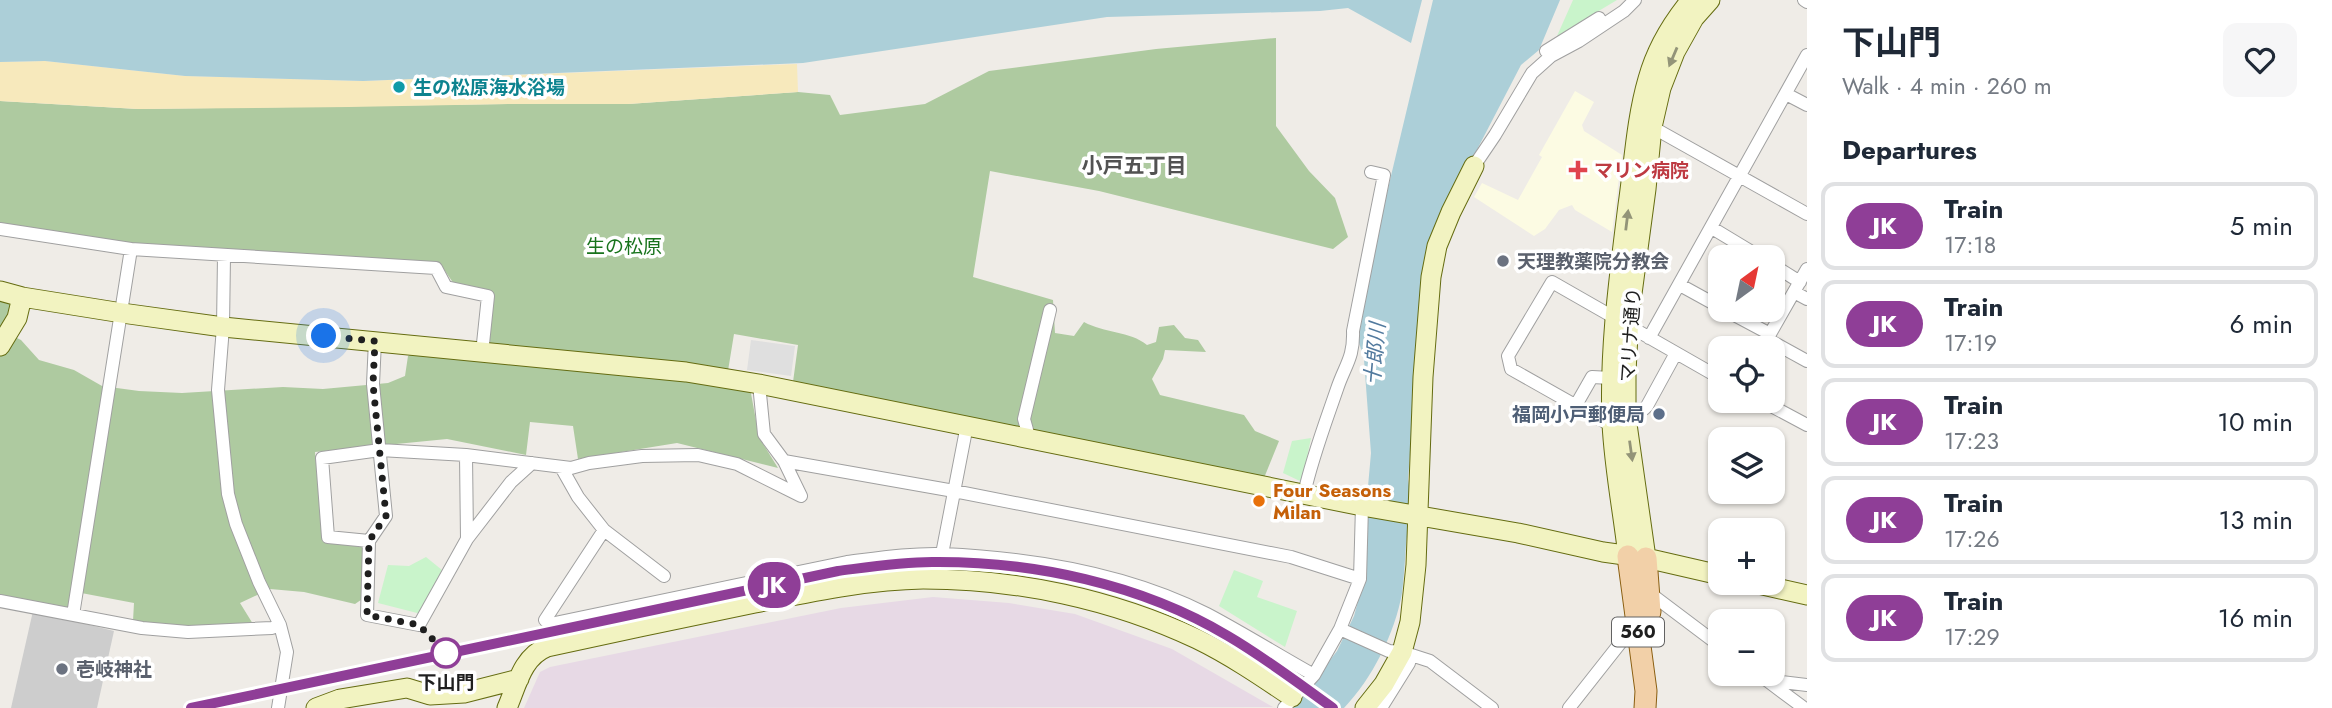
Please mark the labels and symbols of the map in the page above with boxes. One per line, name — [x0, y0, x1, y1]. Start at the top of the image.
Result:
one-way arrow — [1668, 47, 1679, 68]
place label: 生の松原海水浴場 — [413, 74, 565, 101]
marker: 生の松原海水浴場 — [391, 79, 407, 95]
district label: 小戸五丁目 — [1082, 151, 1187, 181]
place label: マリン病院 — [1594, 157, 1689, 184]
marker: マリン病院 — [1568, 160, 1588, 180]
one-way arrow — [1621, 208, 1632, 230]
park label: 生の松原 — [586, 233, 662, 260]
north arrow — [1708, 245, 1785, 322]
place label: 天理教薬院分教会 — [1517, 248, 1669, 275]
marker: 天理教薬院分教会 — [1495, 253, 1511, 269]
street label: マリナ通り — [1614, 287, 1647, 383]
your location — [306, 318, 341, 353]
water label: 十郎川 — [1357, 319, 1393, 387]
place label: 福岡小戸郵便局 — [1512, 401, 1645, 428]
marker: 福岡小戸郵便局 — [1651, 406, 1667, 422]
one-way arrow — [1625, 440, 1636, 462]
place label: Four Seasons Milan — [1273, 477, 1391, 526]
marker: Four Seasons Milan — [1251, 493, 1267, 509]
line badge: JK — [742, 562, 806, 608]
road number: 560 — [1612, 618, 1664, 646]
marker: 下山門 — [431, 638, 461, 668]
place label: 壱岐神社 — [76, 656, 152, 683]
marker: 壱岐神社 — [54, 661, 70, 677]
place label: 下山門 — [417, 669, 475, 696]

